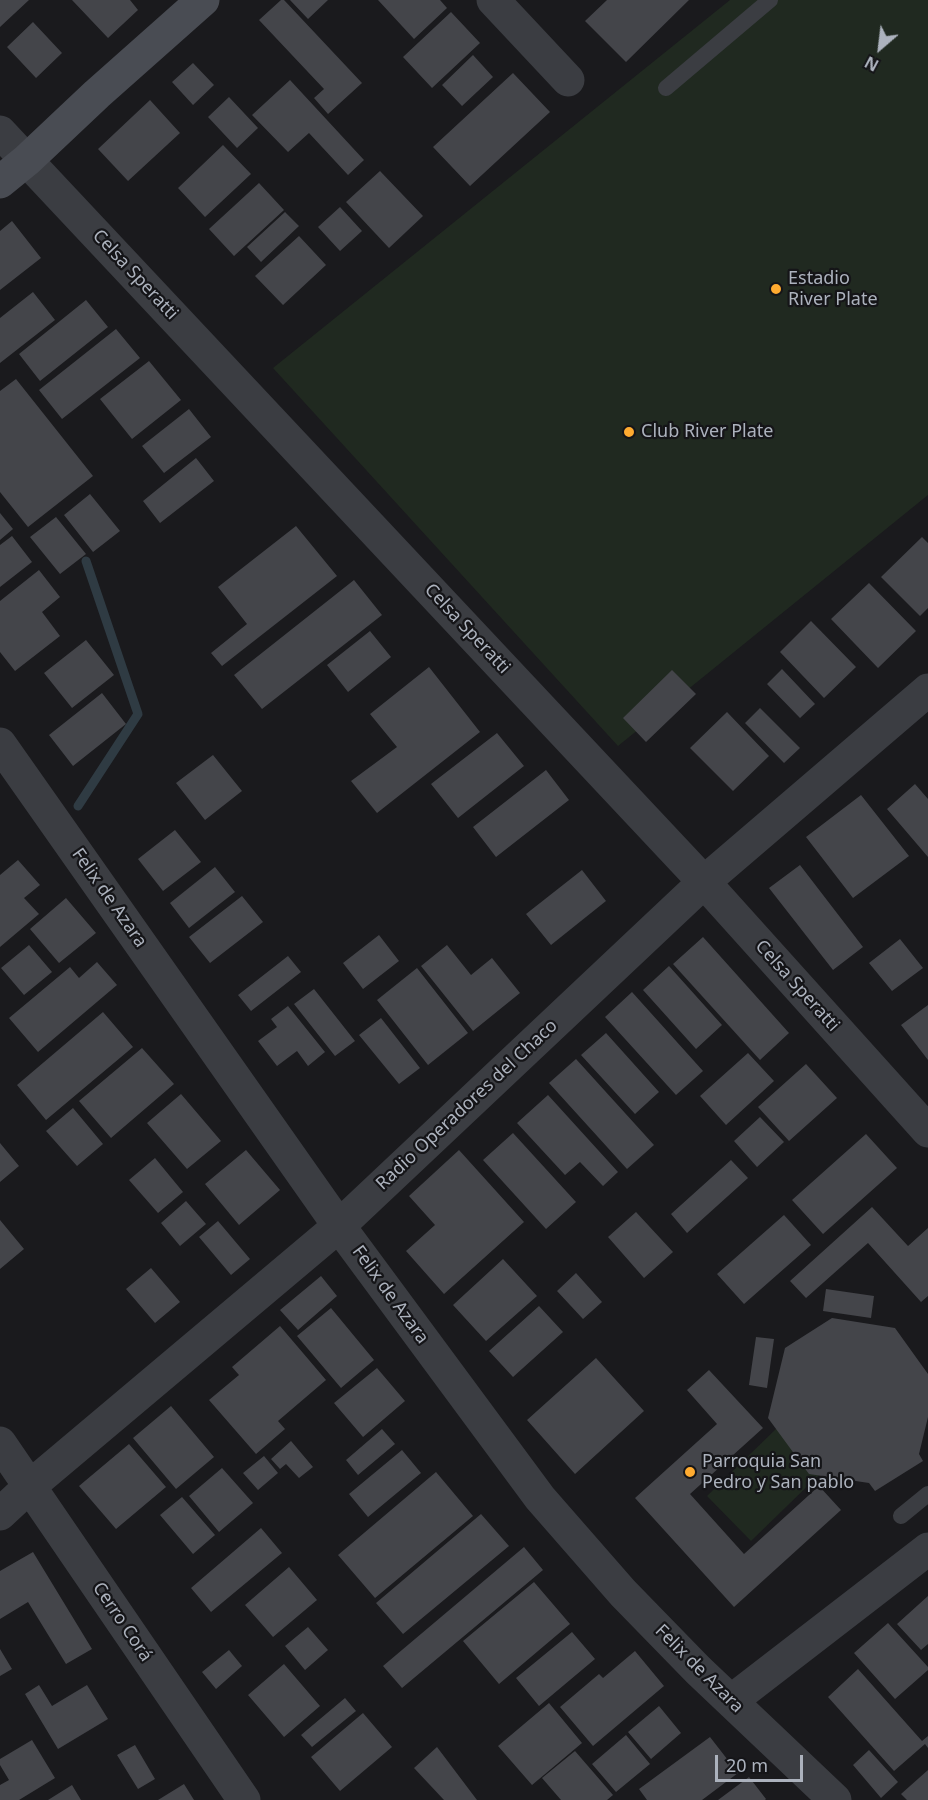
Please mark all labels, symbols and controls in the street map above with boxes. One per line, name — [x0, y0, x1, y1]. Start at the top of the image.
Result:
north arrow — [850, 18, 910, 78]
text: N — [861, 51, 882, 77]
street label: Celsa Speratti — [88, 225, 182, 325]
place label: Estadio River Plate — [788, 268, 878, 310]
marker: Estadio River Plate — [769, 282, 783, 296]
place label: Club River Plate — [641, 421, 773, 443]
marker: Club River Plate — [622, 425, 636, 439]
street label: Celsa Speratti — [420, 579, 514, 679]
street label: Felix de Azara — [67, 844, 151, 952]
street label: Celsa Speratti — [750, 936, 844, 1036]
street label: Radio Operadores del Chaco — [372, 1015, 562, 1195]
street label: Felix de Azara — [347, 1242, 433, 1348]
place label: Parroquia San Pedro y San pablo — [702, 1451, 854, 1494]
marker: Parroquia San Pedro y San pablo — [683, 1465, 697, 1479]
street label: Cerro Corá — [88, 1578, 156, 1666]
street label: Felix de Azara — [650, 1620, 748, 1718]
scale bar — [718, 1743, 806, 1781]
text: 20 m — [726, 1753, 768, 1777]

